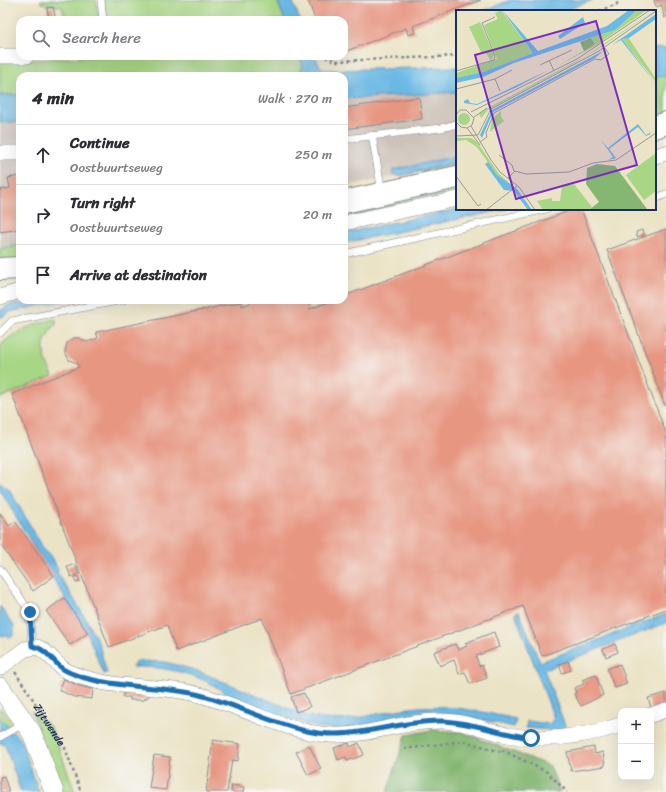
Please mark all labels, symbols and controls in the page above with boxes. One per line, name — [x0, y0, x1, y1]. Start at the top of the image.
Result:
inset map — [456, 10, 656, 210]
search box — [16, 16, 348, 60]
text: Search here — [62, 25, 141, 51]
icon: search — [30, 27, 52, 49]
text: 4 min — [32, 83, 74, 113]
text: Walk · 270 m — [258, 87, 332, 110]
text: Continue — [70, 130, 130, 156]
text: 250 m — [295, 143, 332, 166]
icon: ahead — [32, 144, 54, 166]
text: Oostbuurtseweg — [70, 156, 163, 179]
text: Turn right — [70, 190, 135, 216]
text: 20 m — [303, 203, 332, 226]
icon: right — [32, 204, 54, 226]
text: Oostbuurtseweg — [70, 216, 163, 239]
text: Arrive at destination — [70, 262, 207, 288]
icon: arrive — [32, 264, 54, 286]
route end — [21, 603, 39, 621]
street label: Zijtwende — [29, 699, 71, 750]
map controls — [618, 708, 654, 780]
button: + — [618, 708, 654, 744]
route start — [522, 729, 540, 747]
button: − — [618, 744, 654, 780]

